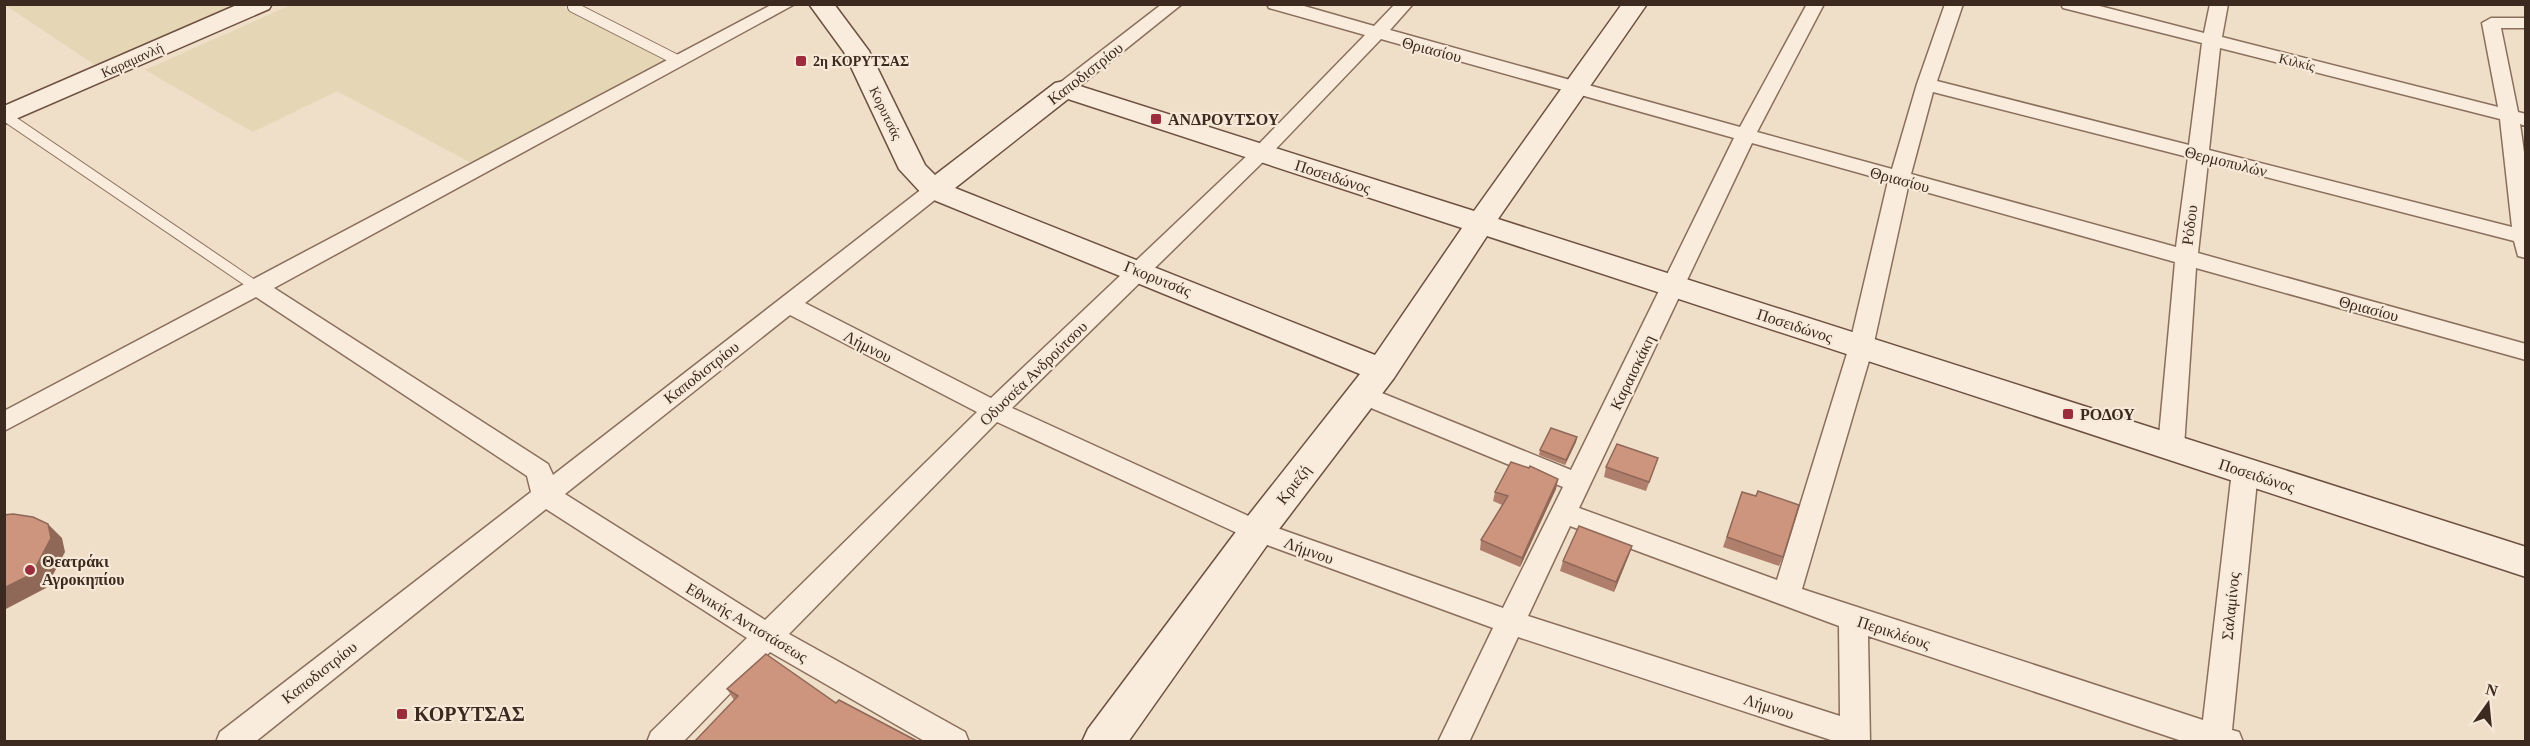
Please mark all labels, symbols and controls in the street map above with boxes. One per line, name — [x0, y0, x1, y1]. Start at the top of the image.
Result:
street label: Θριασίου — [1400, 33, 1464, 67]
street label: Καποδιστρίου — [1044, 39, 1127, 109]
street label: Καραμανλή — [99, 40, 166, 81]
street label: Κιλκίς — [2277, 51, 2317, 74]
marker: 2η ΚΟΡΥΤΣΑΣ — [794, 54, 808, 68]
place label: 2η ΚΟΡΥΤΣΑΣ — [813, 54, 909, 69]
street label: Κορυτσάς — [866, 84, 905, 143]
place label: ΑΝΔΡΟΥΤΣΟΥ — [1168, 111, 1280, 128]
marker: ΑΝΔΡΟΥΤΣΟΥ — [1149, 112, 1163, 126]
street label: Θερμοπυλών — [2183, 143, 2269, 181]
street label: Ποσειδώνος — [1293, 156, 1374, 197]
street label: Θριασίου — [1868, 163, 1932, 197]
street label: Ρόδου — [2179, 204, 2200, 246]
street label: Γκορυτσάς — [1122, 257, 1194, 301]
street label: Θριασίου — [2337, 292, 2401, 326]
street label: Ποσειδώνος — [1755, 305, 1836, 346]
street label: Οδυσσέα Ανδρούτσου — [976, 318, 1091, 430]
street label: Λήμνου — [840, 327, 895, 367]
street label: Καραισκάκη — [1607, 332, 1659, 413]
street label: Καποδιστρίου — [660, 338, 743, 408]
place label: ΡΟΔΟΥ — [2080, 406, 2135, 423]
marker: ΡΟΔΟΥ — [2061, 407, 2075, 421]
street label: Ποσειδώνος — [2217, 455, 2298, 496]
street label: Κριεζή — [1273, 461, 1315, 508]
street label: Λήμνου — [1281, 534, 1336, 568]
place label: Θεατράκι Αγροκηπίου — [42, 553, 125, 589]
marker: Θεατράκι Αγροκηπίου — [23, 563, 37, 577]
street label: Σαλαμίνος — [2218, 571, 2244, 641]
street label: Εθνικής Αντιστάσεως — [682, 579, 811, 667]
street label: Περικλέους — [1855, 613, 1933, 653]
street label: Καποδιστρίου — [278, 638, 361, 708]
north arrow — [2458, 674, 2518, 734]
text: N — [2484, 680, 2500, 700]
street label: Λήμνου — [1741, 690, 1796, 724]
place label: ΚΟΡΥΤΣΑΣ — [414, 703, 525, 725]
marker: ΚΟΡΥΤΣΑΣ — [395, 707, 409, 721]

